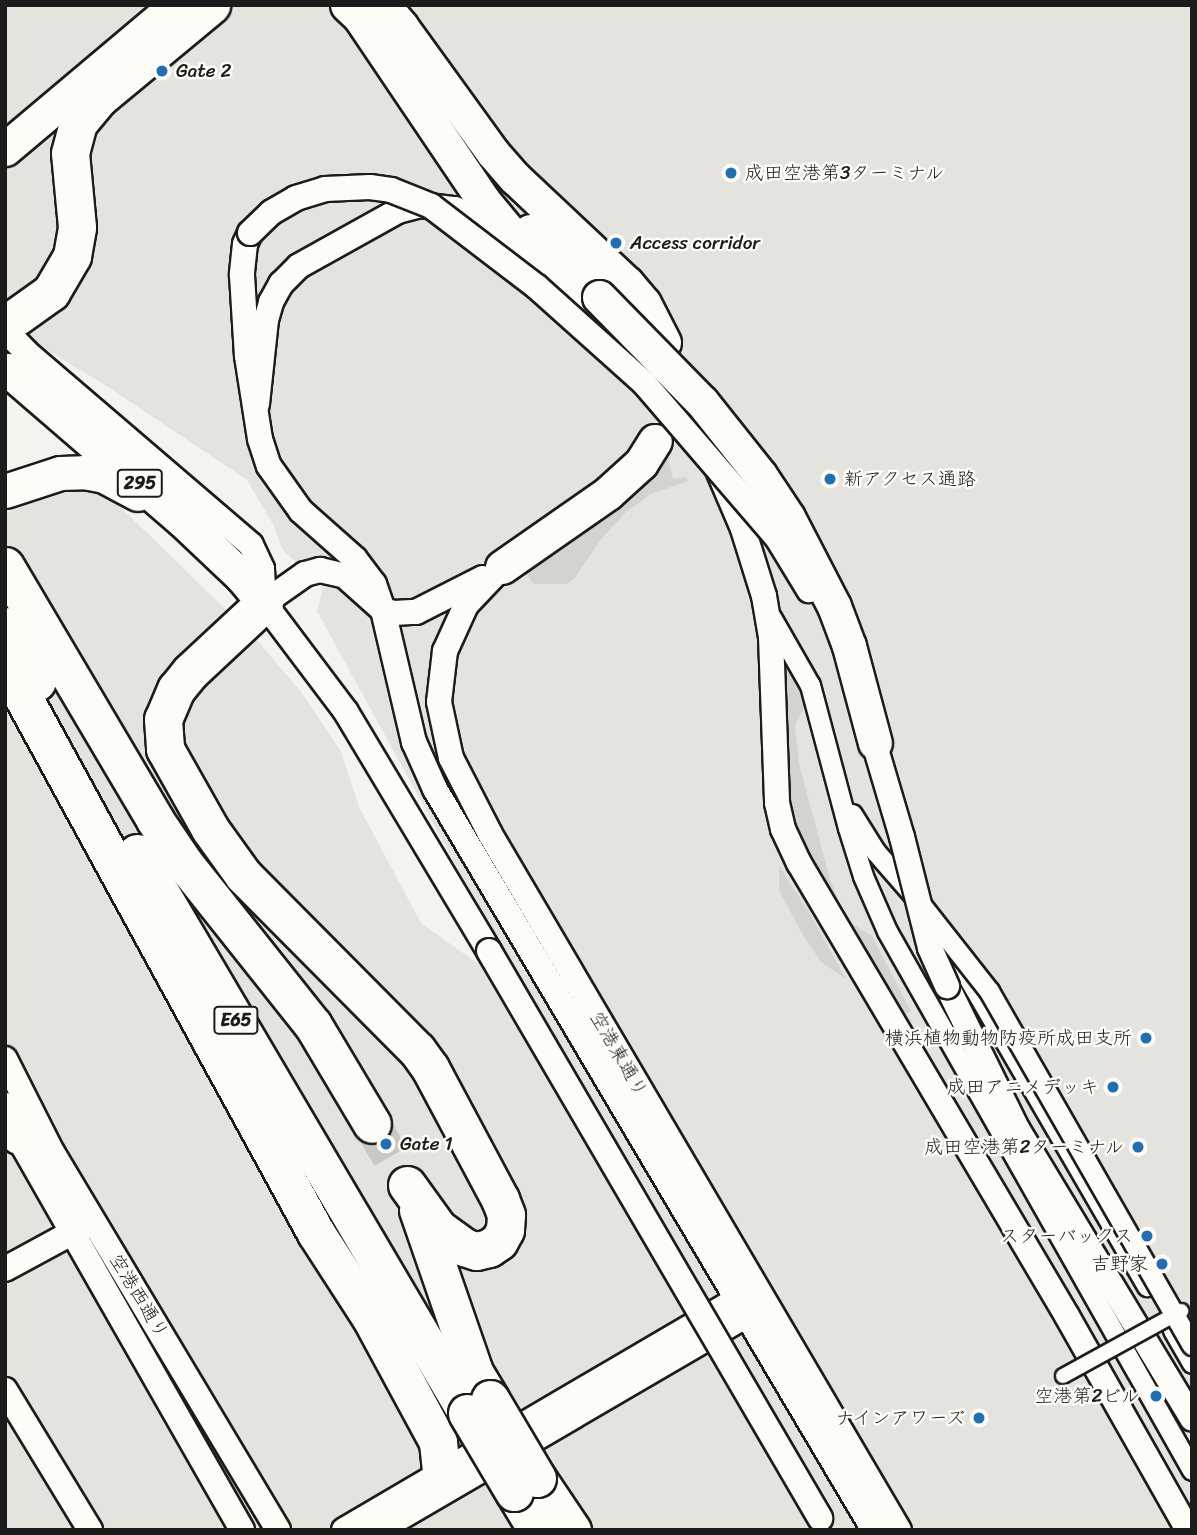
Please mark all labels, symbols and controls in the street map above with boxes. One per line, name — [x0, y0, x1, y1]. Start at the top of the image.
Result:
place label: Gate 2 — [176, 60, 231, 82]
marker: Gate 2 — [154, 63, 170, 79]
place label: 成田空港第3ターミナル — [745, 162, 945, 184]
marker: 成田空港第3ターミナル — [723, 165, 739, 181]
place label: Access corridor — [630, 232, 760, 254]
marker: Access corridor — [608, 235, 624, 251]
road number: 295 — [116, 468, 164, 498]
place label: 新アクセス通路 — [844, 468, 977, 490]
marker: 新アクセス通路 — [822, 471, 838, 487]
road number: E65 — [213, 1006, 259, 1035]
street label: 空港東通り — [585, 1007, 653, 1101]
place label: 横浜植物動物防疫所成田支所 — [885, 1027, 1132, 1049]
marker: 横浜植物動物防疫所成田支所 — [1138, 1030, 1154, 1046]
place label: 成田アニメデッキ — [947, 1076, 1099, 1098]
marker: 成田アニメデッキ — [1105, 1079, 1121, 1095]
place label: Gate 1 — [400, 1133, 453, 1155]
marker: Gate 1 — [378, 1136, 394, 1152]
place label: 成田空港第2ターミナル — [923, 1136, 1124, 1158]
marker: 成田空港第2ターミナル — [1130, 1139, 1146, 1155]
place label: スターバックス — [1000, 1225, 1133, 1247]
marker: スターバックス — [1139, 1228, 1155, 1244]
street label: 空港西通り — [105, 1249, 173, 1343]
place label: 吉野家 — [1091, 1253, 1148, 1275]
marker: 吉野家 — [1154, 1256, 1170, 1272]
place label: 空港第2ビル — [1034, 1385, 1140, 1407]
marker: 空港第2ビル — [1146, 1386, 1166, 1406]
place label: ナインアワーズ — [832, 1407, 965, 1429]
marker: ナインアワーズ — [971, 1410, 987, 1426]

